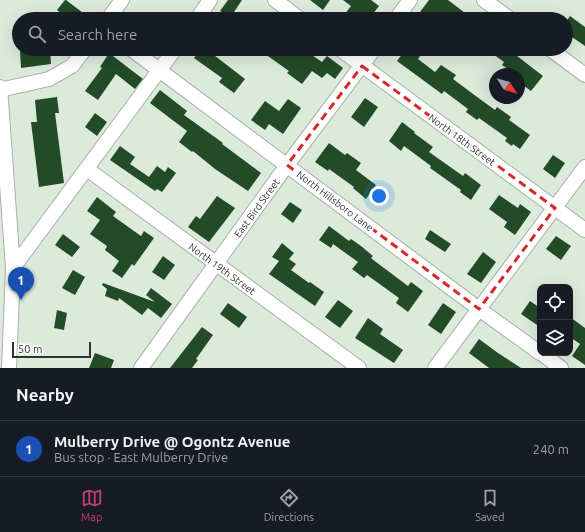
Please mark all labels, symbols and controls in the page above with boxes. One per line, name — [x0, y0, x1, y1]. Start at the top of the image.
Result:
search box — [12, 12, 573, 56]
icon: search — [26, 23, 48, 45]
text: Search here — [58, 26, 137, 43]
north arrow — [489, 68, 525, 104]
street label: North 18th Street — [426, 112, 498, 168]
street label: North Hillsboro Lane — [295, 169, 375, 233]
street label: East Bird Street — [232, 176, 282, 240]
your location — [369, 186, 389, 206]
street label: North 19th Street — [186, 241, 258, 297]
pin: 1 — [8, 267, 34, 300]
map controls — [537, 284, 573, 356]
button: locate — [537, 284, 573, 320]
button: layers — [537, 320, 573, 356]
scale bar — [12, 340, 91, 359]
text: 50 m — [18, 343, 42, 355]
text: Nearby — [16, 385, 74, 404]
text: Mulberry Drive @ Ogontz Avenue — [54, 433, 290, 450]
text: 1 — [25, 442, 33, 456]
text: 240 m — [533, 442, 569, 456]
text: Bus stop · East Mulberry Drive — [54, 450, 228, 464]
tab: Map — [81, 487, 103, 523]
tab: Directions — [264, 487, 314, 523]
tab: Saved — [475, 487, 504, 523]

